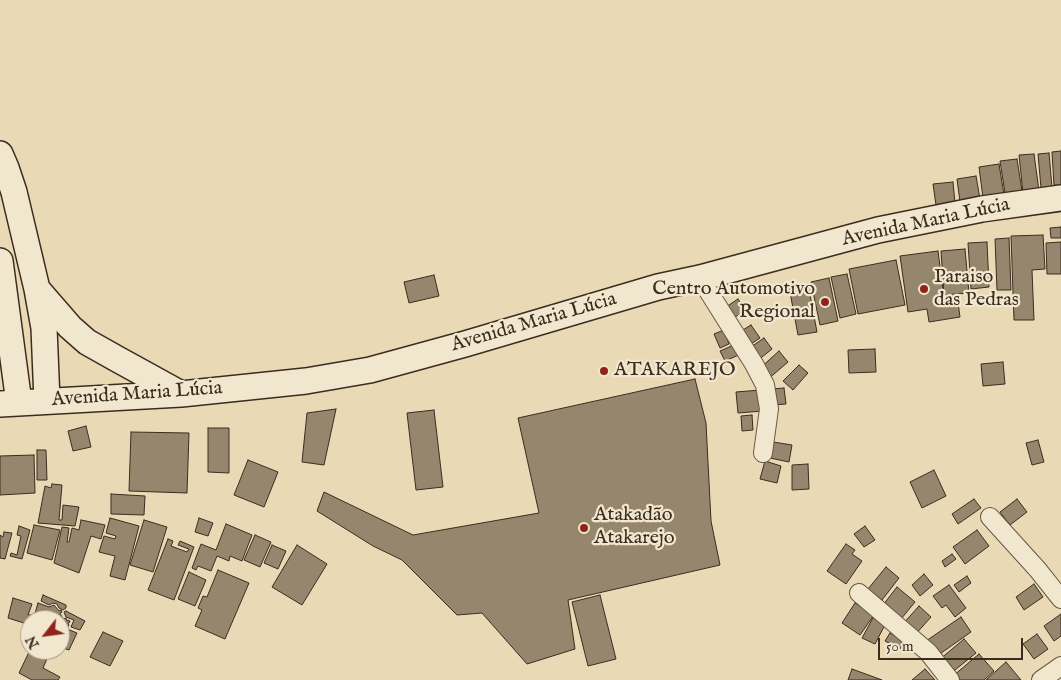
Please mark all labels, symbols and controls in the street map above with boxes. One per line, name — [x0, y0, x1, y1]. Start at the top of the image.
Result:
street label: Avenida Maria Lúcia — [840, 193, 1012, 253]
place label: Paraiso das Pedras — [934, 266, 1019, 313]
place label: Centro Automotivo Regional — [652, 278, 815, 325]
marker: Paraiso das Pedras — [918, 283, 930, 295]
street label: Avenida Maria Lúcia — [449, 288, 619, 358]
marker: Centro Automotivo Regional — [819, 296, 831, 308]
place label: ATAKAREJO — [614, 359, 736, 383]
marker: ATAKAREJO — [598, 365, 610, 377]
street label: Avenida Maria Lúcia — [51, 377, 223, 413]
place label: Atakadão Atakarejo — [594, 504, 674, 551]
marker: Atakadão Atakarejo — [578, 522, 590, 534]
north arrow — [20, 610, 70, 660]
scale bar — [881, 628, 1026, 660]
text: N — [22, 632, 44, 652]
text: 50 m — [886, 637, 914, 656]

